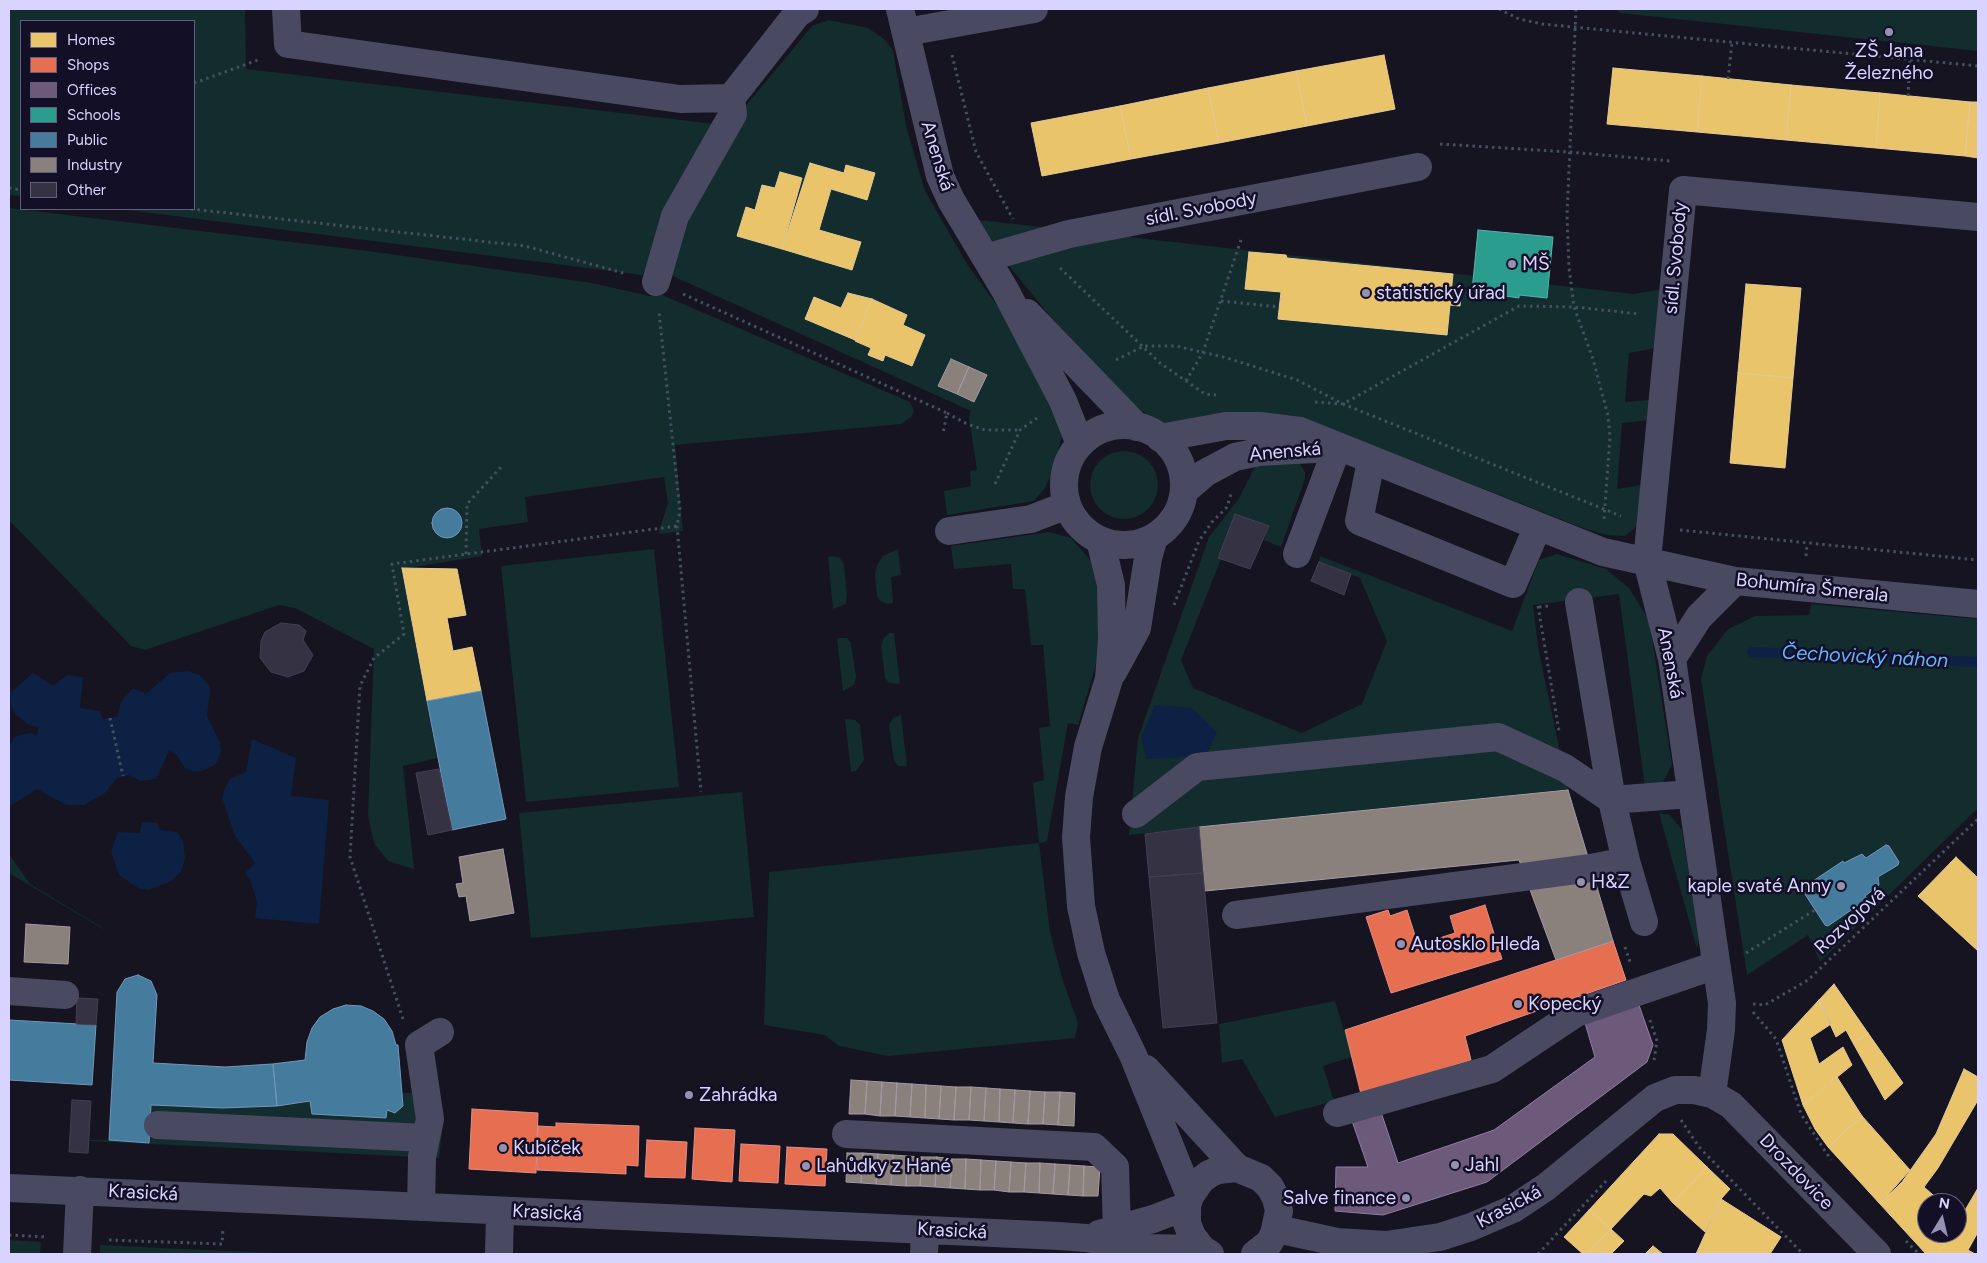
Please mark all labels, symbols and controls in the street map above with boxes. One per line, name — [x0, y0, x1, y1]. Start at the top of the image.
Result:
legend — [20, 20, 195, 210]
marker: ZŠ Jana Železného — [1883, 26, 1895, 38]
text: Homes — [67, 31, 115, 49]
place label: ZŠ Jana Železného — [1844, 40, 1934, 84]
text: Shops — [67, 56, 109, 74]
text: Offices — [67, 81, 117, 99]
text: Schools — [67, 106, 120, 124]
street label: Anenská — [916, 118, 958, 194]
text: Public — [67, 131, 108, 149]
text: Industry — [67, 156, 122, 174]
text: Other — [67, 181, 106, 199]
street label: sídl. Svobody — [1143, 187, 1259, 231]
street label: sídl. Svobody — [1660, 201, 1692, 315]
place label: MŠ — [1522, 253, 1550, 275]
marker: MŠ — [1506, 258, 1518, 270]
place label: statistický úřad — [1376, 282, 1506, 304]
marker: statistický úřad — [1360, 287, 1372, 299]
street label: Anenská — [1248, 438, 1322, 466]
street label: Bohumíra Šmerala — [1735, 569, 1889, 607]
street label: Anenská — [1652, 625, 1688, 701]
water label: Čechovický náhon — [1781, 641, 1949, 673]
place label: H&Z — [1591, 871, 1630, 893]
place label: kaple svaté Anny — [1687, 875, 1831, 897]
marker: H&Z — [1575, 876, 1587, 888]
marker: kaple svaté Anny — [1835, 880, 1847, 892]
street label: Rozvojová — [1810, 883, 1890, 959]
place label: Autosklo Hleďa — [1411, 933, 1540, 955]
marker: Autosklo Hleďa — [1395, 938, 1407, 950]
place label: Kopecký — [1528, 993, 1602, 1015]
marker: Kopecký — [1512, 998, 1524, 1010]
place label: Zahrádka — [699, 1084, 777, 1106]
marker: Zahrádka — [683, 1089, 695, 1101]
street label: Drozdovice — [1754, 1129, 1838, 1215]
place label: Kubíček — [513, 1137, 581, 1159]
marker: Kubíček — [497, 1142, 509, 1154]
place label: Jahl — [1465, 1154, 1499, 1176]
place label: Lahůdky z Hané — [816, 1155, 951, 1177]
marker: Jahl — [1449, 1159, 1461, 1171]
marker: Lahůdky z Hané — [800, 1160, 812, 1172]
street label: Krasická — [108, 1180, 178, 1206]
street label: Krasická — [1473, 1181, 1545, 1233]
place label: Salve finance — [1283, 1187, 1396, 1209]
marker: Salve finance — [1400, 1192, 1412, 1204]
north arrow — [1917, 1193, 1967, 1243]
text: N — [1938, 1194, 1951, 1213]
street label: Krasická — [512, 1200, 582, 1226]
street label: Krasická — [917, 1218, 987, 1244]

